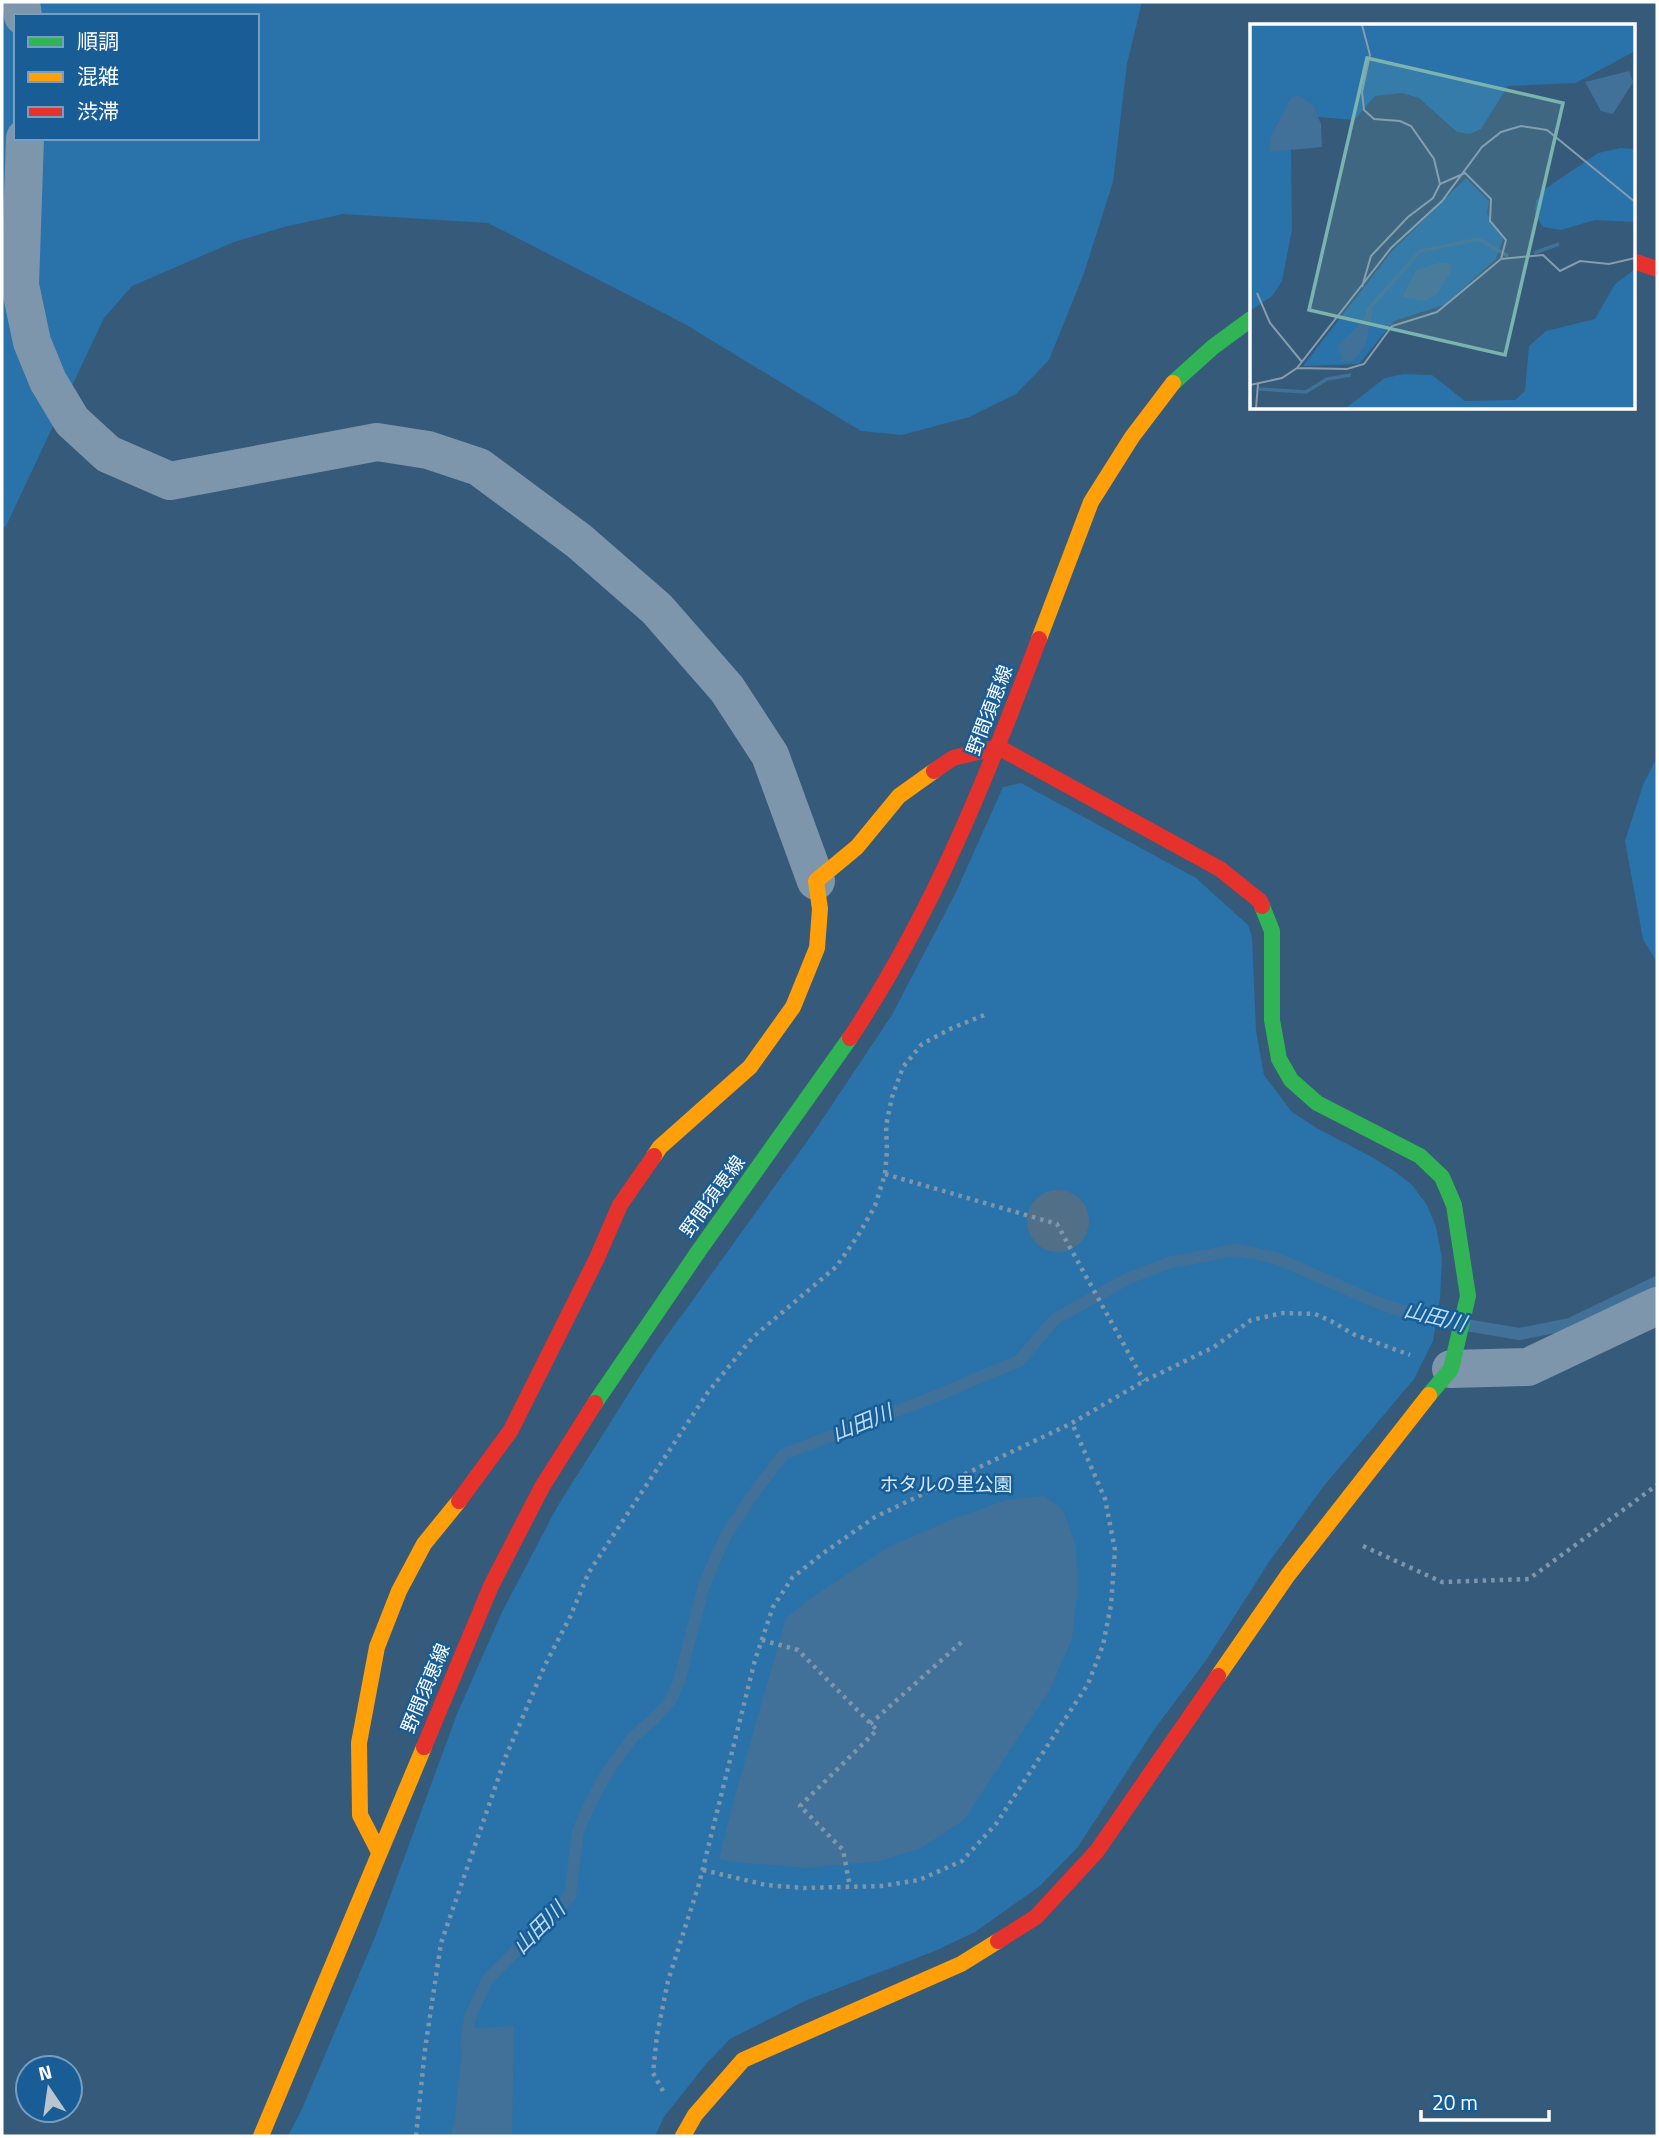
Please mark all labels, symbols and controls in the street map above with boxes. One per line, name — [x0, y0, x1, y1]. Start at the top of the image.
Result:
legend — [14, 14, 259, 140]
inset map — [1250, 24, 1634, 410]
text: 順調 — [77, 25, 119, 57]
text: 混雑 — [77, 60, 119, 92]
text: 渋滞 — [77, 95, 119, 127]
street label: 野間須恵線 — [958, 660, 1019, 759]
street label: 野間須恵線 — [672, 1149, 751, 1243]
water label: 山田川 — [1401, 1293, 1472, 1340]
water label: 山田川 — [826, 1395, 899, 1449]
park label: ホタルの里公園 — [879, 1469, 1013, 1498]
street label: 野間須恵線 — [393, 1638, 456, 1737]
water label: 山田川 — [505, 1892, 573, 1961]
north arrow — [14, 2054, 84, 2124]
text: N — [35, 2056, 55, 2088]
scale bar — [1421, 2078, 1549, 2122]
text: 20 m — [1432, 2086, 1478, 2118]

